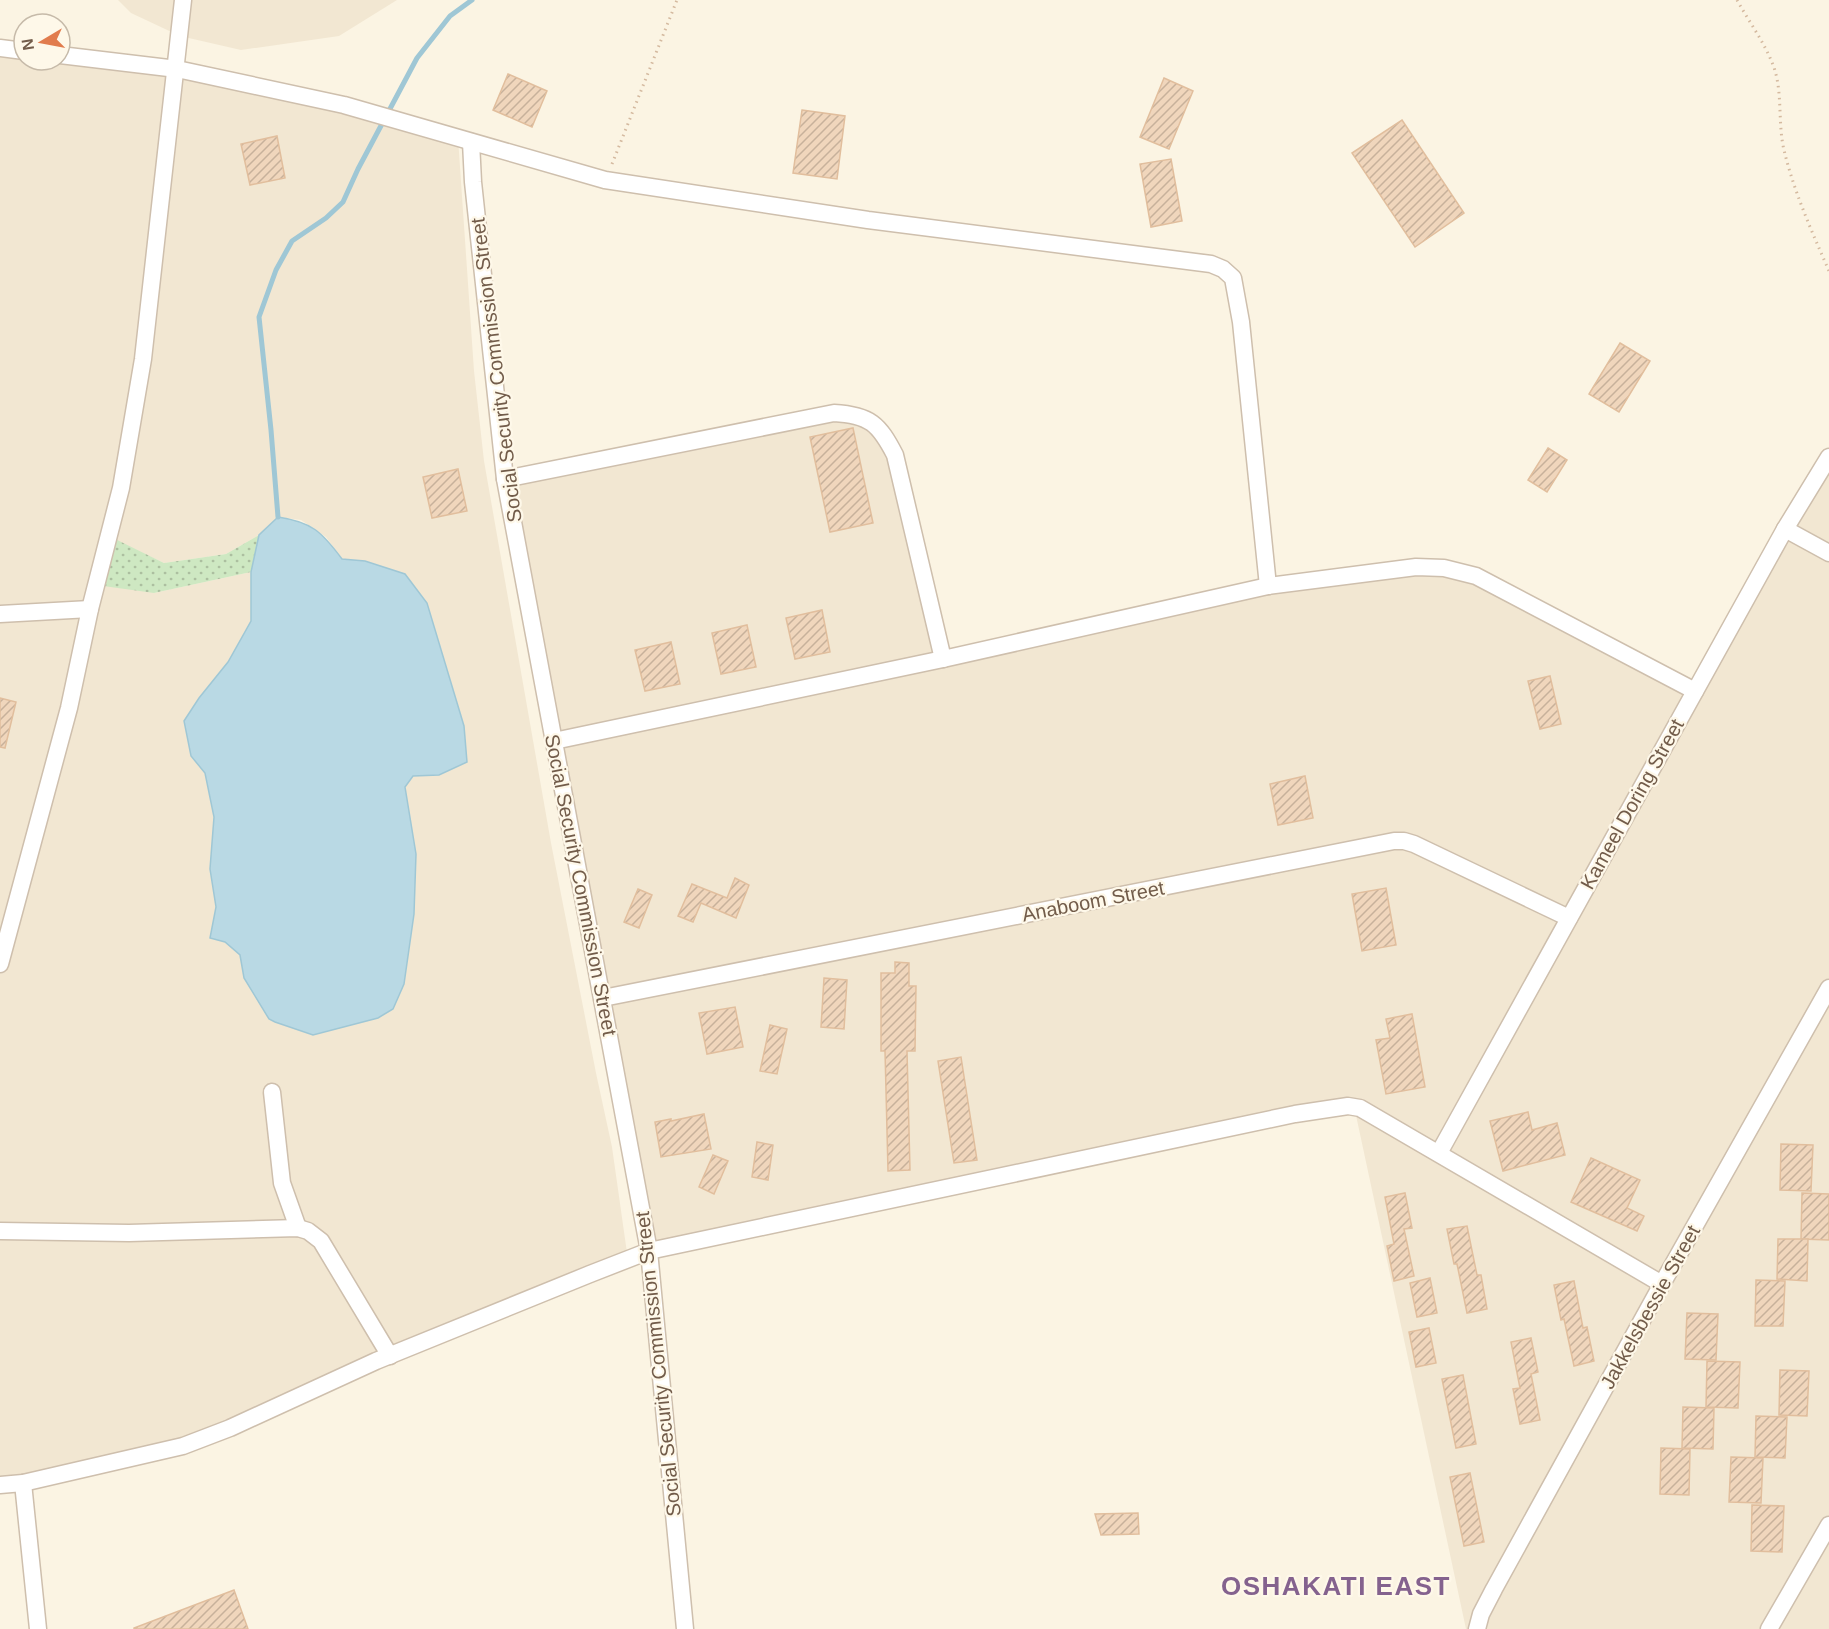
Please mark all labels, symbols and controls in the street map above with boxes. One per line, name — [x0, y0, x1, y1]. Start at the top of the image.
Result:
north arrow — [12, 12, 72, 72]
text: N — [18, 37, 37, 52]
street label: Social Security Commission Street — [466, 216, 526, 524]
street label: Kameel Doring Street — [1576, 715, 1688, 893]
street label: Social Security Commission Street — [541, 732, 621, 1038]
street label: Anaboom Street — [1020, 876, 1166, 926]
street label: Social Security Commission Street — [631, 1210, 685, 1518]
street label: Jakkelsbessie Street — [1596, 1221, 1704, 1393]
district label: OSHAKATI EAST — [1221, 1571, 1451, 1601]

